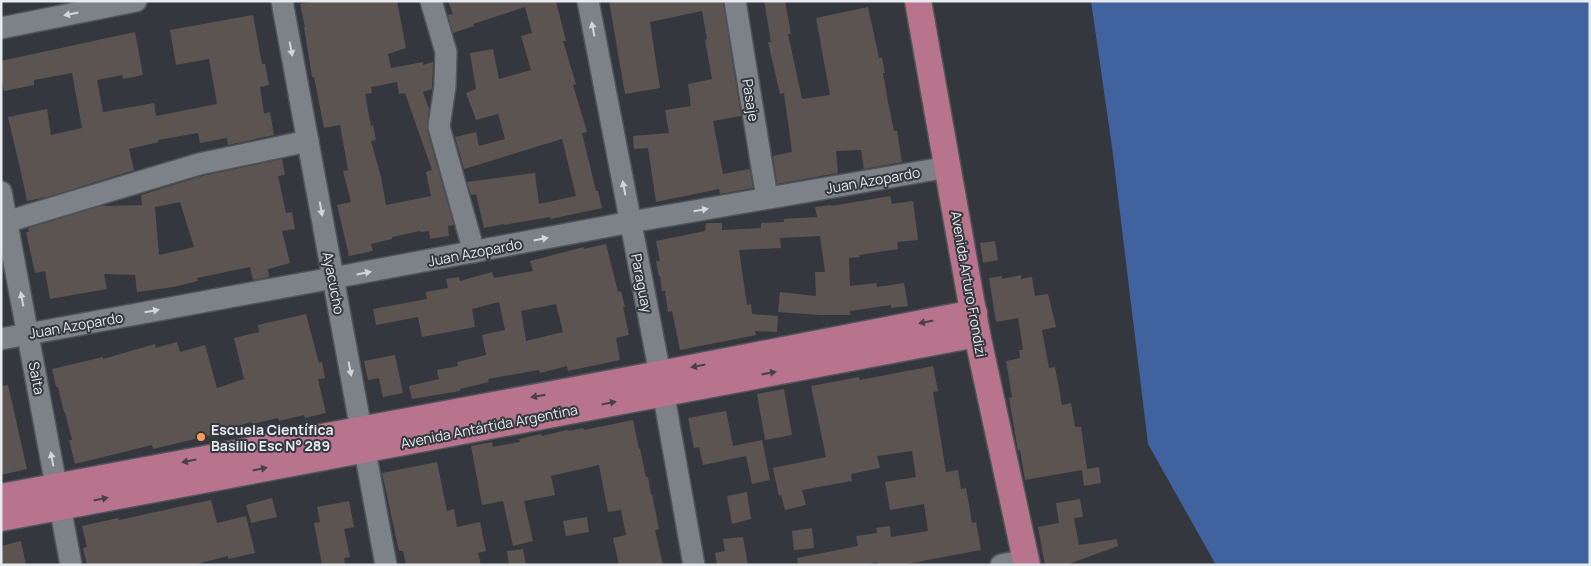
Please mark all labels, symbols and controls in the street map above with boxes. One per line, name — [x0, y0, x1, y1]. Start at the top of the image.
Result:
one-way arrow — [63, 10, 79, 18]
one-way arrow — [589, 20, 597, 36]
one-way arrow — [287, 42, 295, 58]
street label: Pasaje — [738, 77, 764, 123]
street label: Juan Azopardo — [824, 162, 922, 198]
one-way arrow — [620, 181, 628, 196]
one-way arrow — [317, 201, 325, 217]
one-way arrow — [693, 205, 709, 213]
street label: Avenida Arturo Frondizi — [947, 209, 991, 359]
street label: Juan Azopardo — [426, 234, 524, 270]
one-way arrow — [533, 235, 549, 243]
street label: Ayacucho — [319, 250, 349, 316]
street label: Paraguay — [627, 252, 657, 315]
one-way arrow — [356, 268, 372, 276]
one-way arrow — [17, 290, 25, 306]
one-way arrow — [145, 306, 161, 314]
street label: Juan Azopardo — [27, 307, 125, 343]
one-way arrow — [918, 319, 934, 327]
street label: Salta — [25, 360, 49, 396]
one-way arrow — [347, 361, 355, 377]
one-way arrow — [690, 363, 706, 371]
one-way arrow — [761, 368, 777, 376]
one-way arrow — [531, 392, 546, 400]
one-way arrow — [602, 398, 618, 406]
street label: Avenida Antártida Argentina — [399, 399, 579, 453]
place label: Escuela Científica Basilio Esc N° 289 — [211, 420, 333, 455]
marker: Escuela Científica Basilio Esc N° 289 — [195, 431, 207, 443]
one-way arrow — [47, 450, 55, 466]
one-way arrow — [182, 457, 197, 465]
one-way arrow — [253, 465, 268, 473]
one-way arrow — [93, 495, 108, 503]

